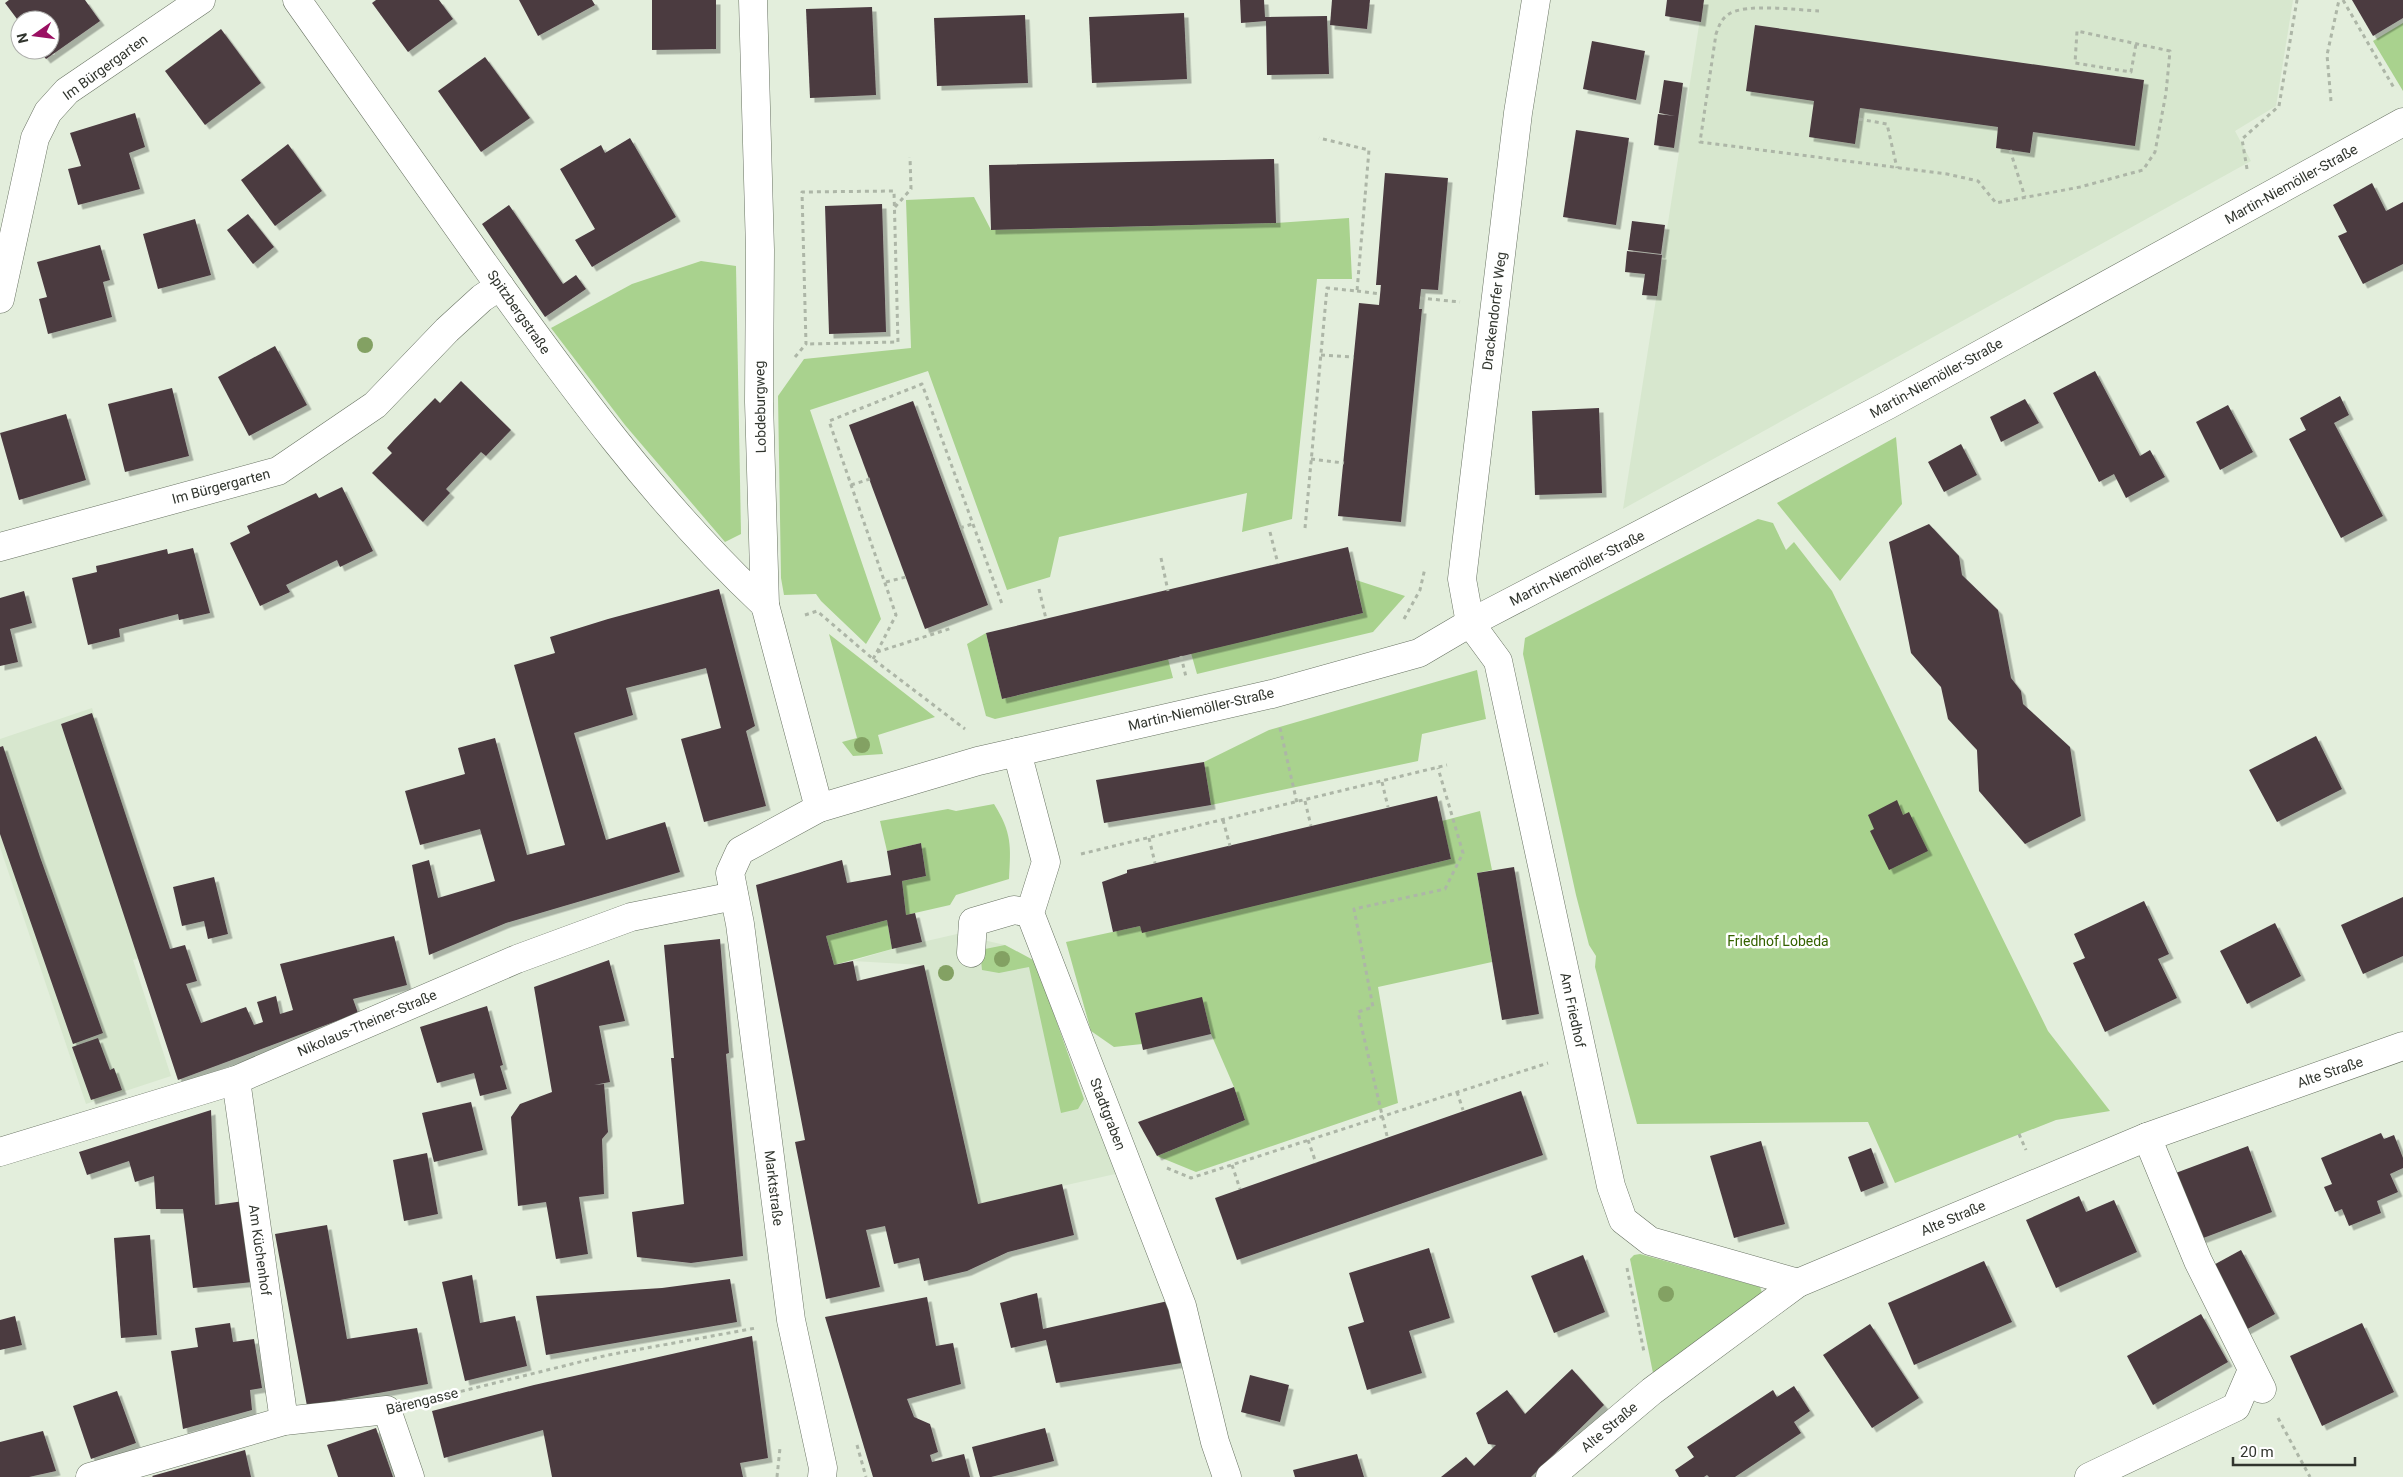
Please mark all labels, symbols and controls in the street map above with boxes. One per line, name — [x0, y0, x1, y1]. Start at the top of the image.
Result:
north arrow — [10, 10, 60, 60]
text: N — [13, 31, 31, 45]
street label: Im Bürgergarten — [60, 31, 150, 103]
street label: Martin-Niemöller-Straße — [2222, 141, 2360, 227]
street label: Drackendorfer Weg — [1479, 251, 1509, 371]
street label: Spitzbergstraße — [484, 267, 554, 357]
street label: Martin-Niemöller-Straße — [1867, 335, 2005, 421]
street label: Lobdeburgweg — [751, 361, 769, 453]
street label: Im Bürgergarten — [170, 465, 272, 507]
street label: Martin-Niemöller-Straße — [1507, 527, 1647, 609]
street label: Martin-Niemöller-Straße — [1127, 684, 1275, 734]
park label: Friedhof Lobeda — [1727, 933, 1829, 949]
street label: Am Friedhof — [1557, 971, 1589, 1049]
street label: Nikolaus-Theiner-Straße — [295, 986, 439, 1060]
street label: Alte Straße — [2295, 1053, 2365, 1091]
street label: Stadtgraben — [1087, 1076, 1129, 1152]
street label: Marktstraße — [761, 1149, 787, 1227]
street label: Alte Straße — [1918, 1197, 1988, 1239]
street label: Am Küchenhof — [246, 1203, 274, 1297]
street label: Bärengasse — [384, 1384, 460, 1418]
street label: Alte Straße — [1578, 1399, 1640, 1455]
scale bar — [2233, 1434, 2356, 1466]
text: 20 m — [2240, 1443, 2274, 1461]

